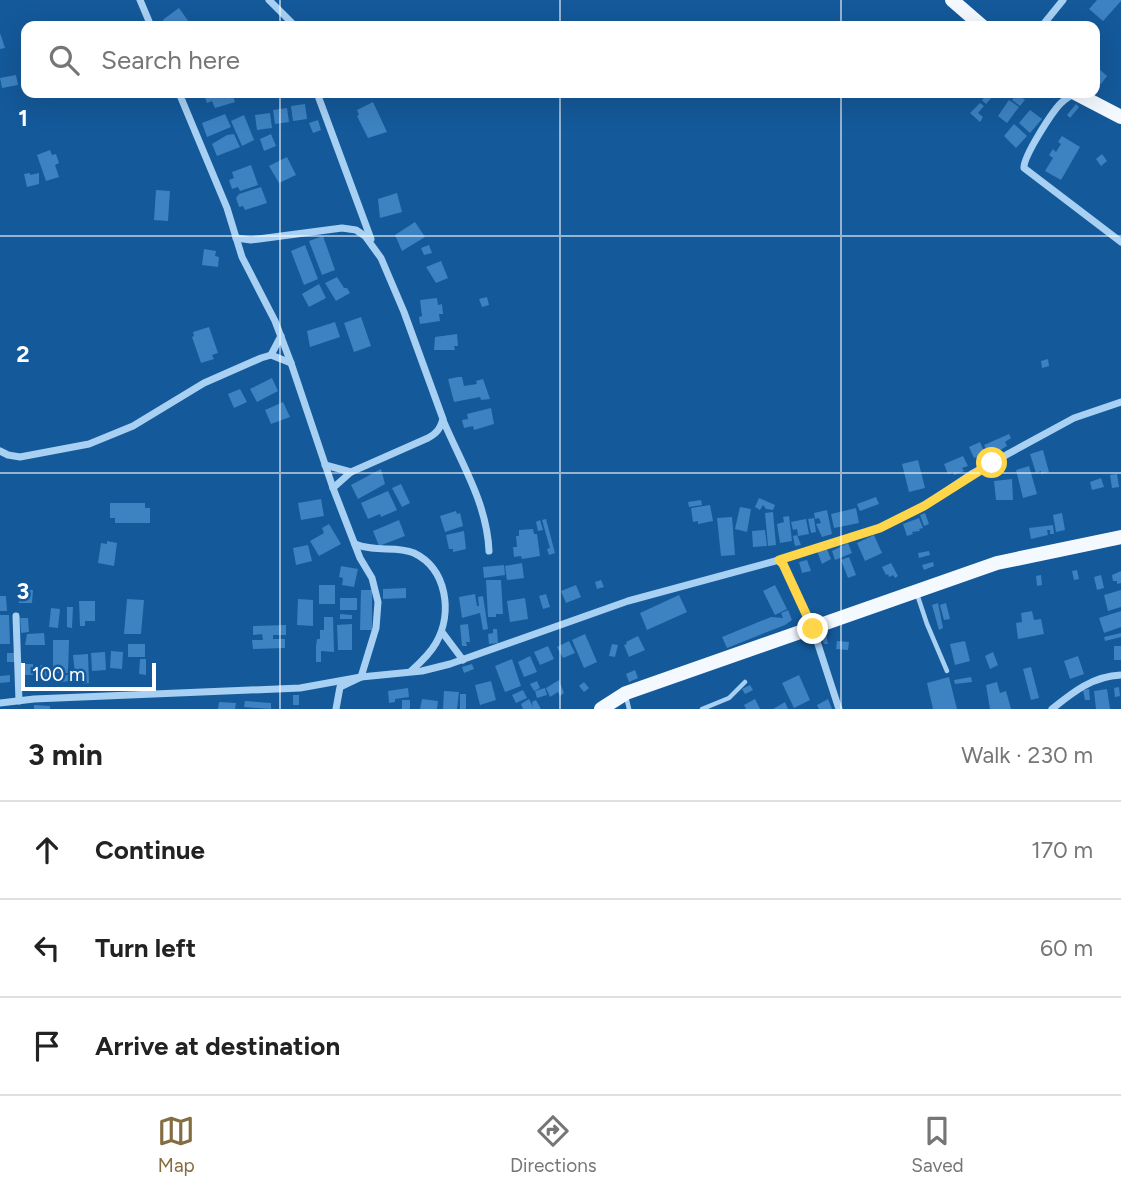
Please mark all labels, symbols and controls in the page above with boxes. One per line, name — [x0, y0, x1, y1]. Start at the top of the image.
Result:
search box — [21, 21, 1100, 98]
icon: search — [45, 41, 83, 79]
text: Search here — [101, 44, 240, 76]
text: 1 — [18, 104, 28, 132]
text: 2 — [16, 340, 30, 368]
route start — [976, 447, 1007, 478]
text: 3 — [17, 577, 29, 605]
route end — [797, 613, 828, 644]
scale bar — [21, 660, 156, 692]
text: 100 m — [32, 663, 85, 686]
text: 3 min — [28, 736, 103, 773]
text: Walk · 230 m — [961, 741, 1093, 769]
icon: ahead — [28, 831, 66, 869]
text: Continue — [95, 834, 205, 866]
text: 170 m — [1031, 836, 1093, 864]
icon: left — [28, 929, 66, 967]
text: Turn left — [95, 932, 196, 964]
text: 60 m — [1040, 934, 1093, 962]
icon: arrive — [28, 1027, 66, 1065]
text: Arrive at destination — [95, 1030, 340, 1062]
tab: Map — [157, 1112, 195, 1177]
tab: Directions — [510, 1112, 597, 1177]
tab: Saved — [911, 1112, 964, 1177]

